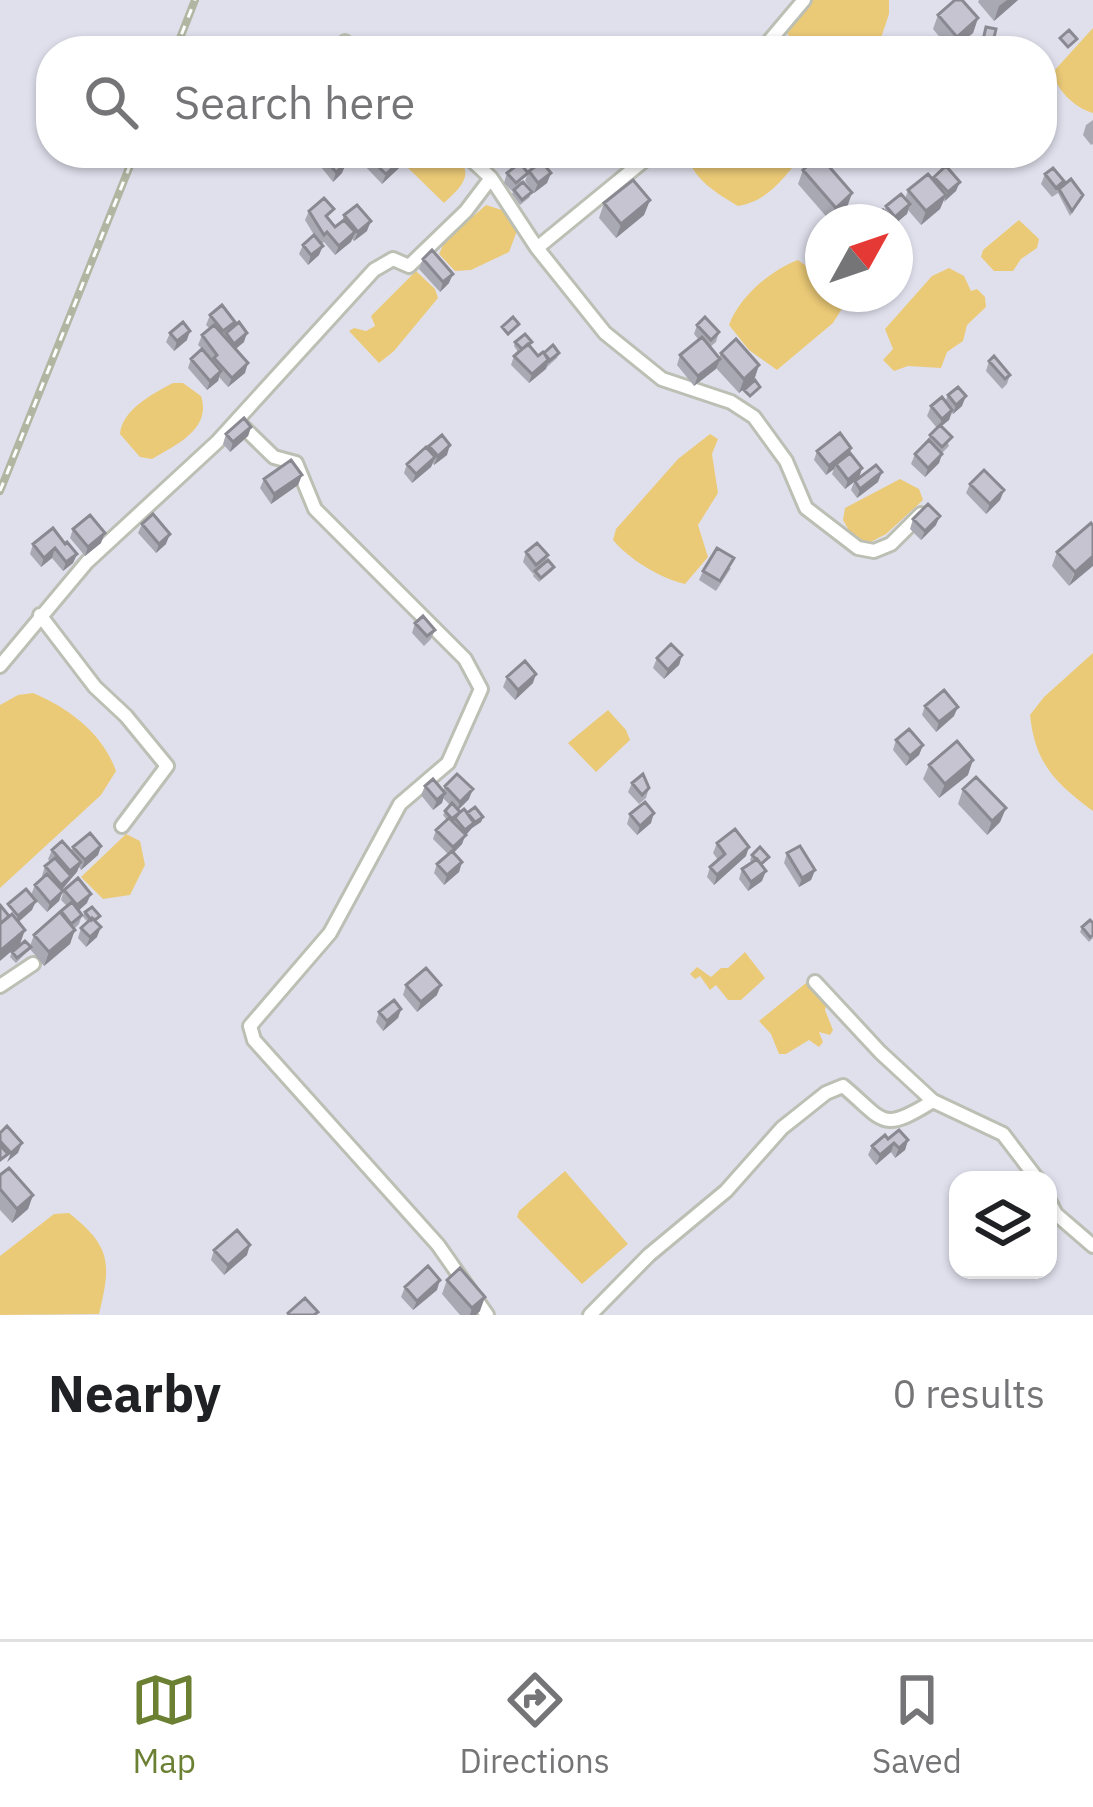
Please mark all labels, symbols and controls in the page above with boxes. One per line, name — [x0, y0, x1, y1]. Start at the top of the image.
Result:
search box — [36, 36, 1057, 168]
icon: search — [78, 69, 144, 135]
text: Search here — [174, 73, 415, 131]
north arrow — [805, 204, 913, 312]
map controls — [949, 1171, 1057, 1279]
button: layers — [949, 1171, 1057, 1279]
text: Nearby — [48, 1360, 221, 1426]
text: 0 results — [893, 1368, 1045, 1419]
tab: Map — [131, 1667, 197, 1782]
tab: Directions — [460, 1667, 610, 1782]
tab: Saved — [872, 1667, 962, 1782]

